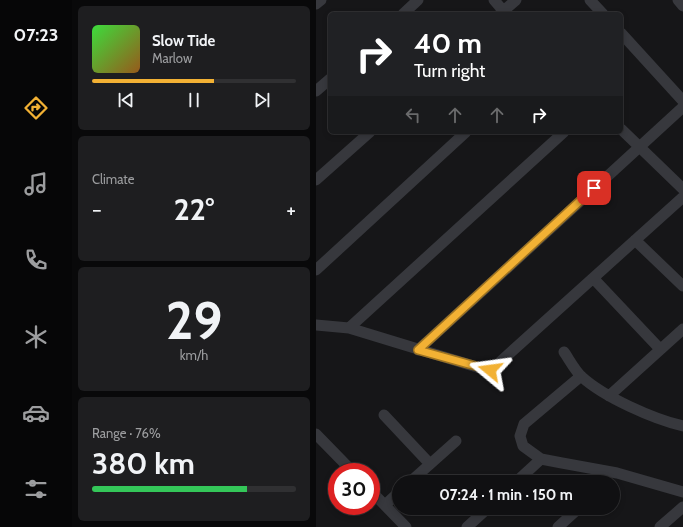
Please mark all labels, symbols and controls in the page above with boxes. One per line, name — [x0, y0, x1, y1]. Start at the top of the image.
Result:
text: 07:23 — [13, 24, 59, 46]
text: 40 m — [414, 26, 482, 60]
icon: right — [348, 28, 400, 80]
text: Slow Tide — [152, 32, 215, 50]
text: Marlow — [152, 50, 192, 66]
text: Turn right — [414, 60, 485, 82]
icon: previous — [115, 89, 137, 111]
icon: pause — [183, 89, 205, 111]
icon: next — [251, 89, 273, 111]
icon: directions — [22, 94, 50, 122]
icon: left — [402, 104, 424, 126]
icon: ahead — [444, 104, 466, 126]
icon: ahead — [486, 104, 508, 126]
icon: right — [528, 104, 550, 126]
icon: music — [22, 170, 50, 198]
text: Climate — [92, 171, 134, 187]
pin — [577, 171, 611, 205]
icon: arrive — [583, 177, 605, 199]
text: 22° — [174, 191, 214, 228]
text: − — [92, 196, 102, 223]
text: + — [286, 196, 296, 223]
icon: phone — [22, 246, 50, 274]
text: 29 — [166, 289, 222, 352]
icon: climate — [22, 323, 50, 351]
text: km/h — [180, 347, 208, 363]
position arrow — [469, 349, 511, 391]
icon: car — [22, 399, 50, 427]
text: Range · 76% — [92, 425, 161, 441]
text: 380 km — [92, 445, 195, 482]
speed limit sign: 30 — [328, 463, 380, 515]
icon: filters — [22, 475, 50, 503]
text: 07:24 · 1 min · 150 m — [439, 486, 573, 504]

